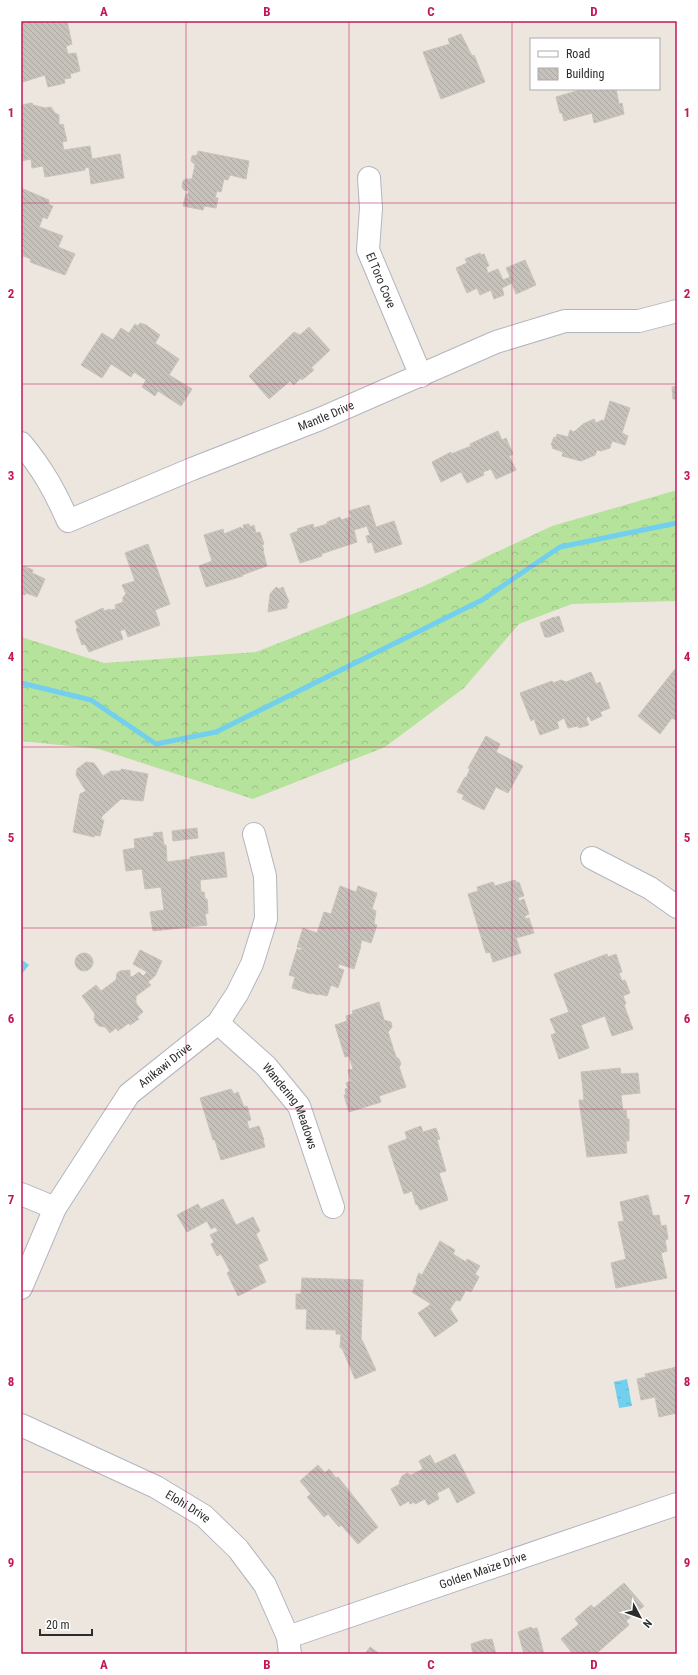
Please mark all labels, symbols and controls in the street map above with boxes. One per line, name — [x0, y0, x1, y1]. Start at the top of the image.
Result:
text: A — [100, 4, 108, 19]
text: B — [263, 4, 271, 19]
text: C — [427, 4, 435, 19]
text: D — [590, 4, 598, 19]
legend — [530, 38, 660, 90]
text: Road — [566, 47, 590, 61]
text: Building — [566, 67, 604, 81]
text: 1 — [8, 105, 14, 120]
text: 1 — [684, 105, 690, 120]
street label: El Toro Cove — [363, 250, 399, 310]
text: 2 — [8, 286, 15, 301]
text: 2 — [684, 286, 691, 301]
street label: Mantle Drive — [296, 398, 356, 434]
text: 3 — [8, 468, 14, 483]
text: 3 — [684, 468, 690, 483]
text: 4 — [8, 649, 15, 664]
text: 4 — [684, 649, 691, 664]
text: 5 — [8, 830, 15, 845]
text: 5 — [684, 830, 691, 845]
text: 6 — [8, 1011, 15, 1026]
text: 6 — [684, 1011, 691, 1026]
street label: Anikawi Drive — [136, 1040, 195, 1091]
street label: Wandering Meadows — [259, 1060, 320, 1151]
text: 7 — [8, 1192, 15, 1207]
text: 7 — [684, 1192, 691, 1207]
text: 8 — [8, 1374, 14, 1389]
text: 8 — [684, 1374, 690, 1389]
street label: Elohi Drive — [163, 1487, 214, 1526]
street label: Golden Maize Drive — [438, 1549, 529, 1592]
text: 9 — [8, 1555, 14, 1570]
text: 9 — [684, 1555, 690, 1570]
north arrow — [620, 1597, 660, 1637]
scale bar — [40, 1611, 92, 1637]
text: N — [640, 1616, 654, 1630]
text: 20 m — [46, 1618, 70, 1632]
text: A — [100, 1657, 108, 1672]
text: B — [263, 1657, 271, 1672]
text: C — [427, 1657, 435, 1672]
text: D — [590, 1657, 598, 1672]

